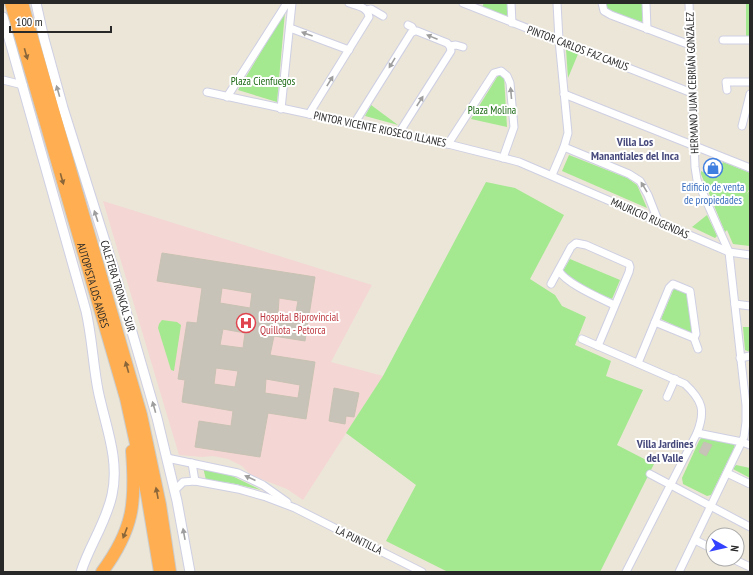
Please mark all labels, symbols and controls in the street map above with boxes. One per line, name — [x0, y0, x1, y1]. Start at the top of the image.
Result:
scale bar — [10, 8, 111, 34]
street label: HERMANO JUAN CEBRIÁN GONZÁLEZ — [683, 12, 701, 154]
text: 100 m — [16, 14, 43, 29]
street label: PINTOR CARLOS FAZ CAMUS — [525, 22, 631, 74]
one-way arrow — [300, 30, 312, 36]
one-way arrow — [427, 34, 438, 40]
one-way arrow — [23, 48, 29, 60]
one-way arrow — [389, 57, 396, 69]
park label: Plaza Cienfuegos — [231, 74, 296, 88]
one-way arrow — [326, 75, 333, 87]
one-way arrow — [55, 85, 61, 97]
one-way arrow — [508, 87, 514, 99]
one-way arrow — [417, 95, 424, 107]
park label: Plaza Molina — [468, 103, 516, 117]
street label: PINTOR VICENTE RIOSECO ILLANES — [312, 108, 448, 150]
district label: Villa Los Manantiales del Inca — [591, 134, 679, 163]
shop icon: Edificio de venta de propiedades — [702, 157, 724, 179]
one-way arrow — [59, 173, 65, 185]
place label: Edificio de venta de propiedades — [682, 180, 744, 207]
one-way arrow — [640, 181, 647, 193]
street label: MAURICIO RUGENDAS — [609, 194, 692, 242]
one-way arrow — [93, 209, 99, 221]
street label: CALETERA TRONCAL SUR — [97, 239, 139, 333]
street label: AUTOPISTA LOS ANDES — [74, 241, 112, 330]
place label: Hospital Biprovincial Quillota - Petorca — [260, 310, 339, 337]
hospital icon: Hospital Biprovincial Quillota - Petorca — [235, 312, 257, 334]
one-way arrow — [124, 361, 130, 373]
one-way arrow — [151, 401, 157, 413]
district label: Villa Jardines del Valle — [636, 436, 693, 465]
one-way arrow — [245, 475, 256, 481]
one-way arrow — [154, 487, 160, 499]
street label: LA PUNTILLA — [333, 523, 385, 558]
one-way arrow — [180, 527, 186, 540]
north arrow — [705, 527, 745, 567]
one-way arrow — [122, 528, 128, 540]
text: N — [728, 544, 742, 552]

